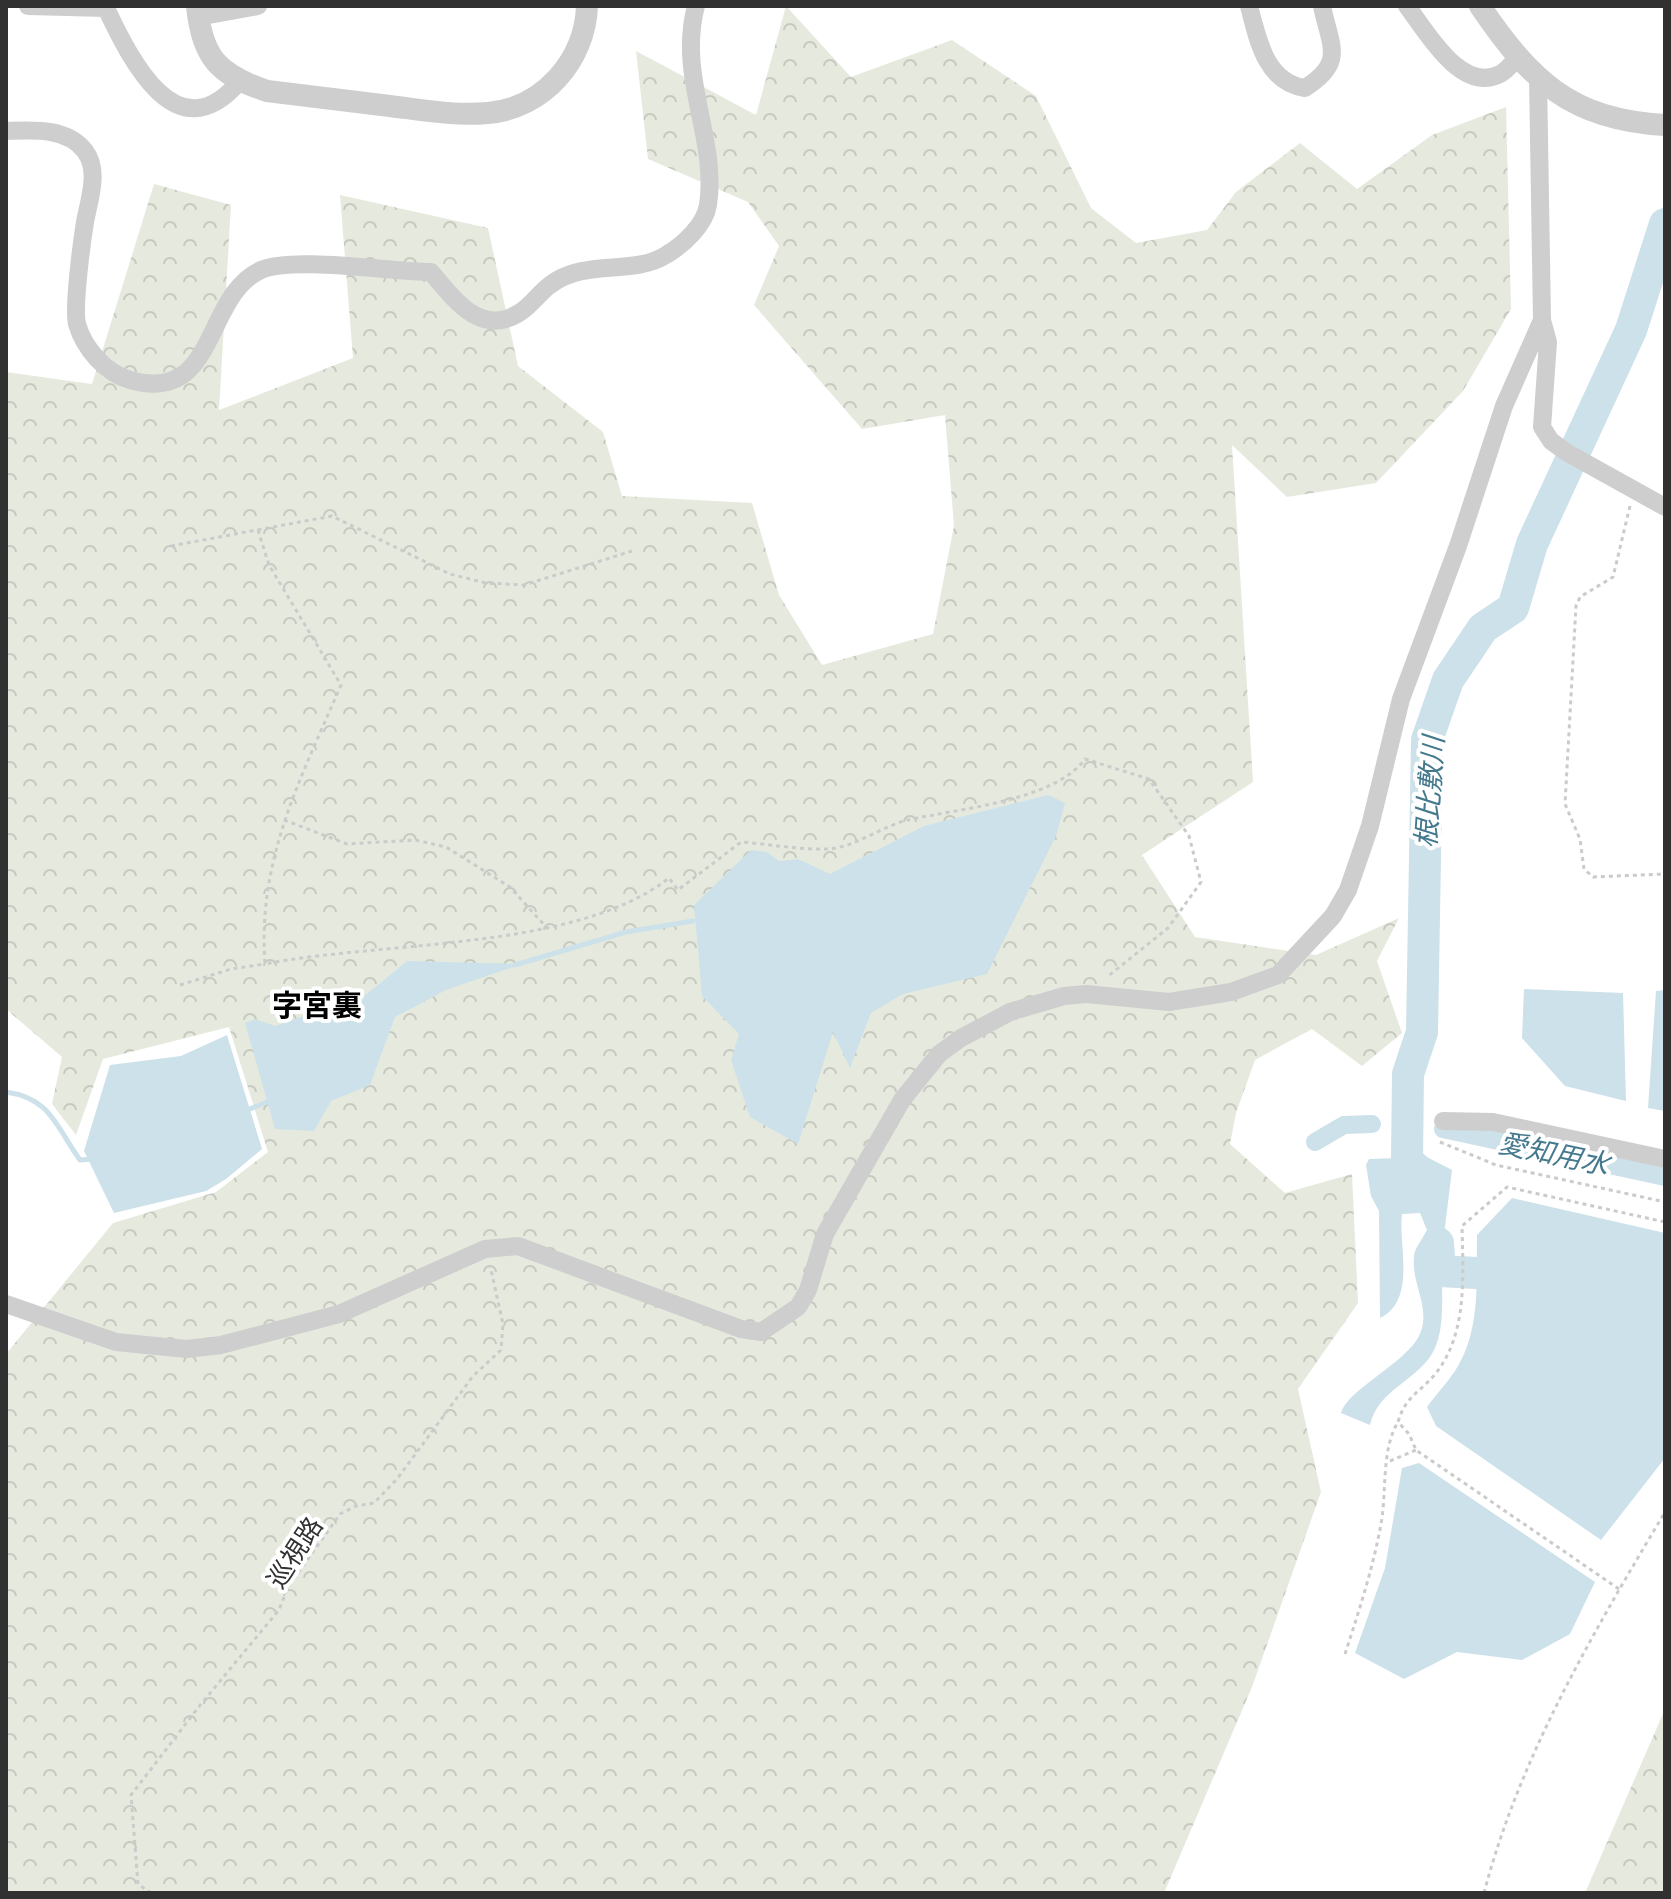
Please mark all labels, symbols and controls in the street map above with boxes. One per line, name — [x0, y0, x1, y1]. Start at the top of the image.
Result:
water label: 根比敷川 — [1407, 732, 1452, 849]
district label: 字宮裏 — [272, 985, 362, 1024]
water label: 愛知用水 — [1495, 1123, 1616, 1183]
street label: 巡視路 — [258, 1510, 330, 1594]

